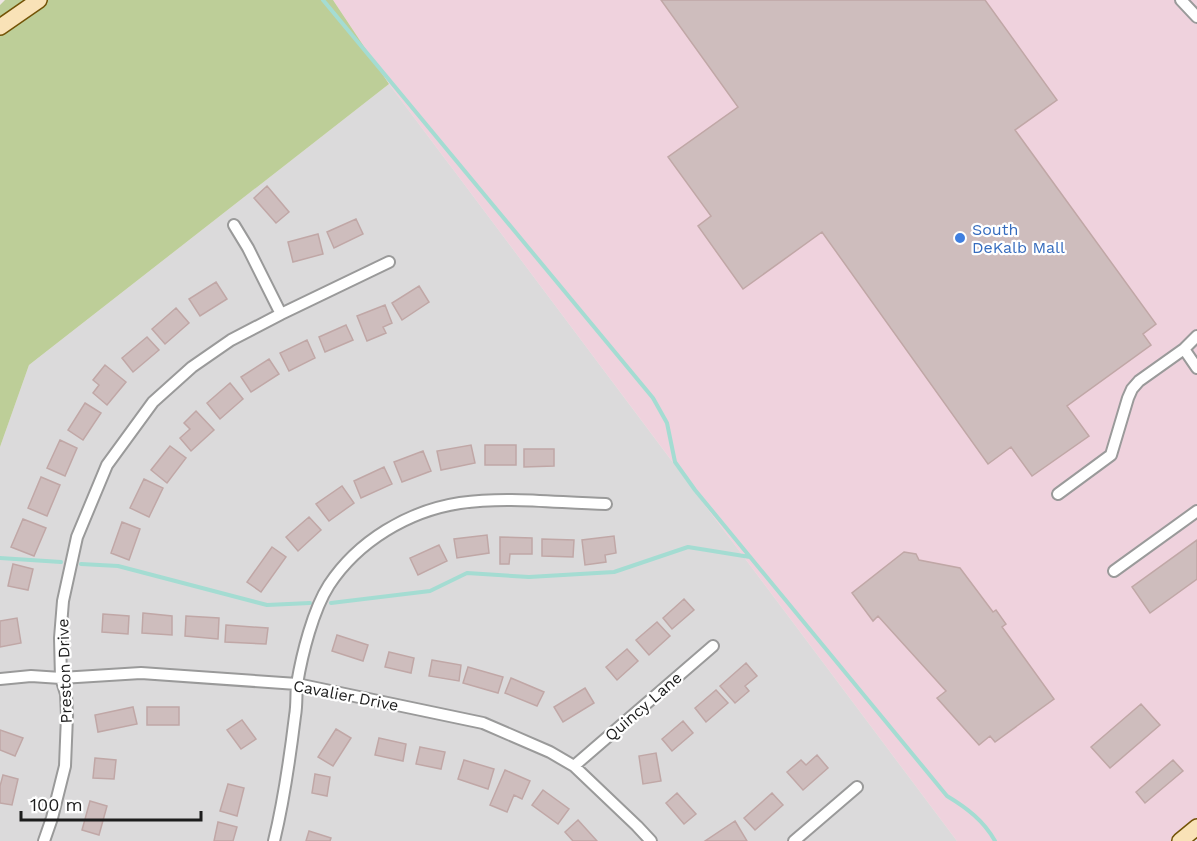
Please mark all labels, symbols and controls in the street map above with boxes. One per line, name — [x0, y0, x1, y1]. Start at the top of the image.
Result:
place label: South DeKalb Mall — [972, 220, 1065, 257]
marker: South DeKalb Mall — [953, 231, 967, 245]
street label: Preston Drive — [53, 618, 76, 724]
street label: Quincy Lane — [601, 668, 686, 745]
street label: Cavalier Drive — [292, 676, 400, 715]
scale bar — [21, 784, 201, 822]
text: 100 m — [30, 794, 83, 815]

